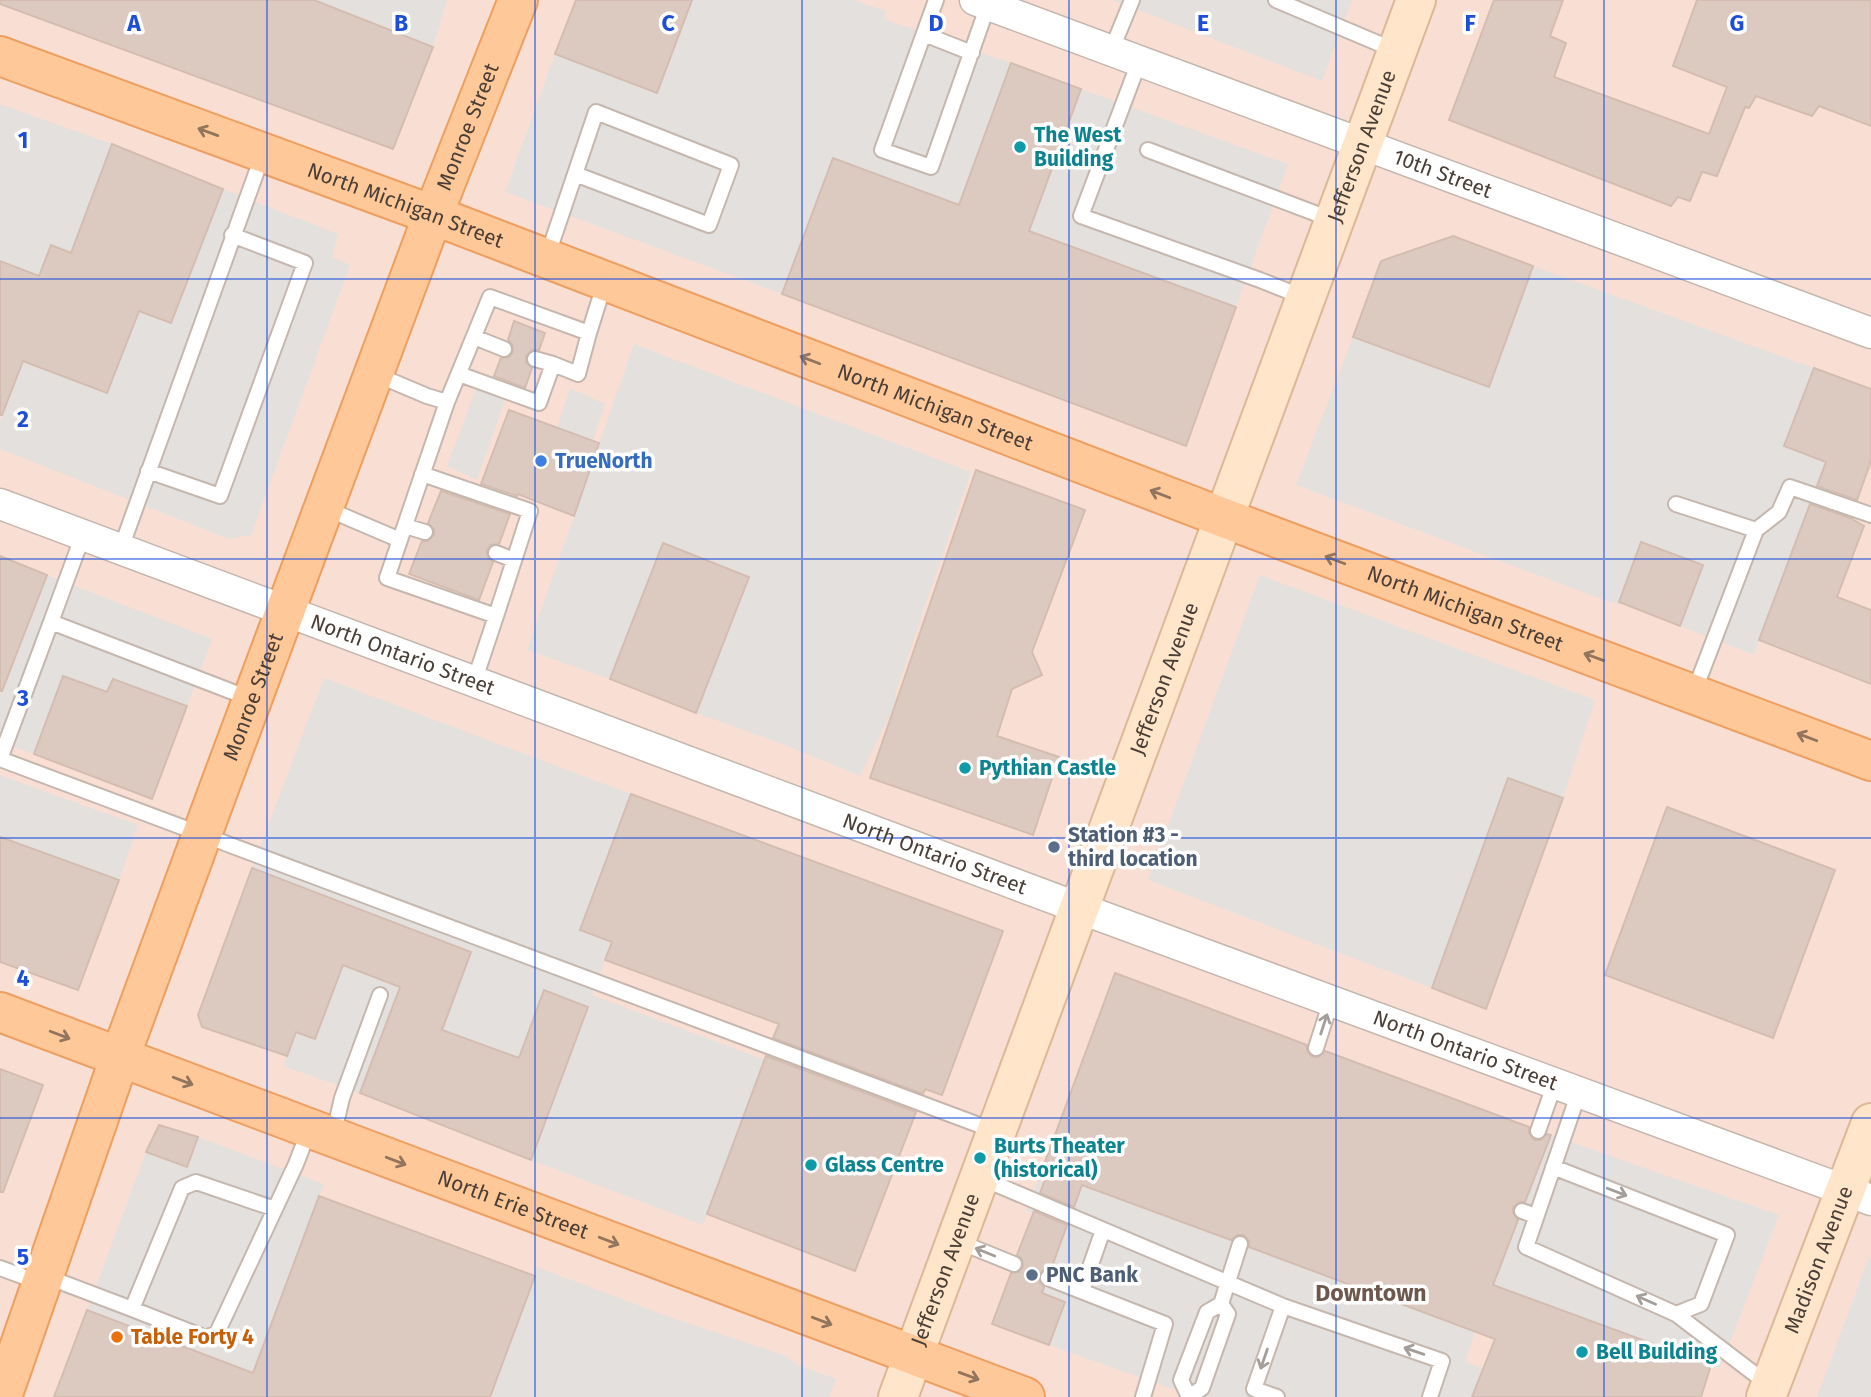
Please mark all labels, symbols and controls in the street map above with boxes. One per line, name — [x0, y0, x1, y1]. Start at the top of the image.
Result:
text: A — [126, 9, 141, 37]
text: B — [394, 9, 408, 37]
text: C — [661, 9, 675, 37]
text: D — [929, 9, 944, 37]
text: E — [1197, 9, 1209, 37]
text: F — [1464, 9, 1476, 37]
text: G — [1730, 9, 1744, 37]
street label: Monroe Street — [431, 59, 505, 194]
street label: Jefferson Avenue — [1322, 66, 1402, 226]
place label: The West Building — [1034, 122, 1122, 172]
one-way arrow — [197, 125, 219, 137]
text: 1 — [18, 126, 28, 154]
marker: The West Building — [1012, 139, 1028, 155]
street label: 10th Street — [1390, 144, 1496, 204]
street label: North Michigan Street — [304, 157, 508, 254]
one-way arrow — [800, 352, 822, 365]
street label: North Michigan Street — [834, 358, 1037, 457]
text: 2 — [17, 405, 29, 433]
place label: TrueNorth — [555, 448, 653, 474]
marker: TrueNorth — [533, 453, 549, 469]
one-way arrow — [1149, 486, 1171, 499]
one-way arrow — [1325, 553, 1347, 565]
street label: North Michigan Street — [1363, 560, 1567, 657]
street label: Jefferson Avenue — [1124, 599, 1204, 759]
street label: North Ontario Street — [307, 608, 499, 701]
street label: Monroe Street — [217, 629, 289, 764]
one-way arrow — [1584, 650, 1606, 662]
text: 3 — [16, 684, 29, 712]
one-way arrow — [1797, 730, 1819, 742]
place label: Pythian Castle — [979, 755, 1116, 781]
marker: Pythian Castle — [957, 760, 973, 776]
street label: North Ontario Street — [839, 808, 1031, 900]
place label: Station #3 - third location — [1068, 822, 1198, 872]
marker: Station #3 - third location — [1046, 839, 1062, 855]
text: 4 — [17, 964, 30, 992]
street label: North Ontario Street — [1370, 1005, 1562, 1097]
one-way arrow — [1318, 1014, 1331, 1036]
one-way arrow — [48, 1030, 70, 1042]
one-way arrow — [172, 1076, 194, 1089]
place label: Burts Theater (historical) — [994, 1133, 1125, 1183]
marker: Burts Theater (historical) — [972, 1150, 988, 1166]
place label: Glass Centre — [825, 1152, 944, 1178]
one-way arrow — [385, 1156, 407, 1168]
marker: Glass Centre — [803, 1157, 819, 1173]
street label: North Erie Street — [434, 1165, 593, 1245]
street label: Madison Avenue — [1779, 1182, 1859, 1337]
one-way arrow — [1605, 1186, 1627, 1199]
street label: Jefferson Avenue — [905, 1190, 985, 1349]
one-way arrow — [598, 1236, 620, 1248]
text: 5 — [17, 1243, 29, 1271]
one-way arrow — [975, 1245, 996, 1258]
place label: PNC Bank — [1046, 1262, 1138, 1288]
marker: PNC Bank — [1024, 1267, 1040, 1283]
district label: Downtown — [1315, 1279, 1427, 1307]
one-way arrow — [1636, 1293, 1657, 1306]
one-way arrow — [811, 1316, 833, 1328]
place label: Table Forty 4 — [131, 1324, 254, 1350]
marker: Table Forty 4 — [109, 1329, 125, 1345]
place label: Bell Building — [1596, 1339, 1718, 1365]
one-way arrow — [1403, 1344, 1425, 1356]
marker: Bell Building — [1574, 1344, 1590, 1360]
one-way arrow — [1257, 1348, 1270, 1370]
one-way arrow — [958, 1371, 980, 1383]

